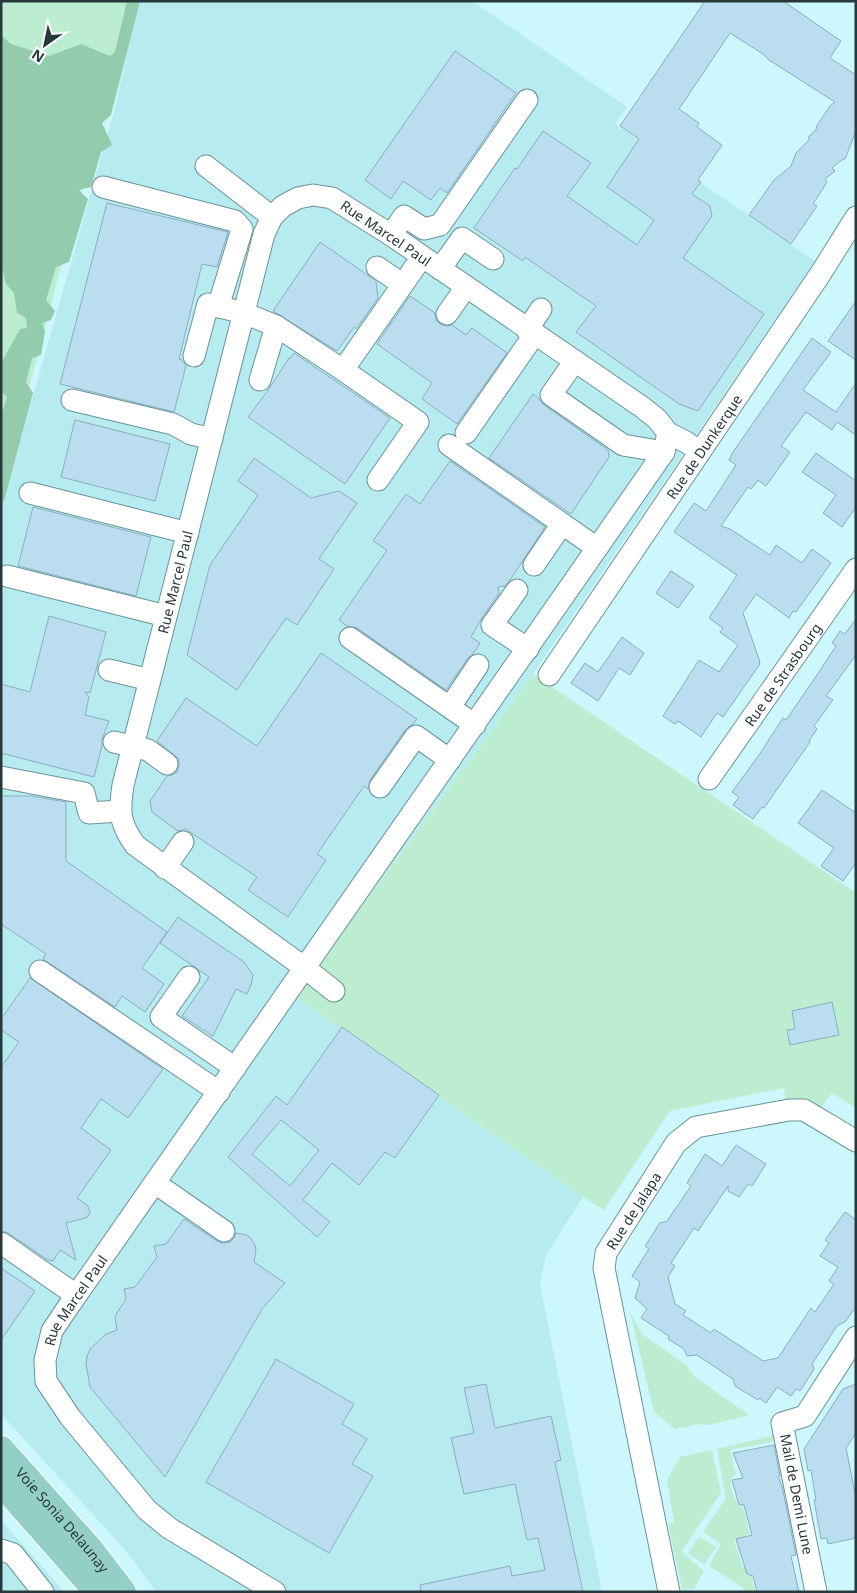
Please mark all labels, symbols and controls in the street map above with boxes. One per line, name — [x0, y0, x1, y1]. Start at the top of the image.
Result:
north arrow — [20, 20, 70, 70]
text: N — [28, 45, 48, 67]
street label: Rue Marcel Paul — [337, 196, 435, 270]
street label: Rue de Dunkerque — [661, 390, 746, 503]
street label: Rue Marcel Paul — [153, 529, 197, 635]
street label: Rue de Strasbourg — [740, 619, 825, 730]
street label: Rue de Jalapa — [601, 1168, 665, 1253]
street label: Rue Marcel Paul — [39, 1251, 111, 1348]
street label: Mail de Demi Lune — [776, 1432, 818, 1556]
street label: Voie Sonia Delaunay — [12, 1463, 114, 1577]

